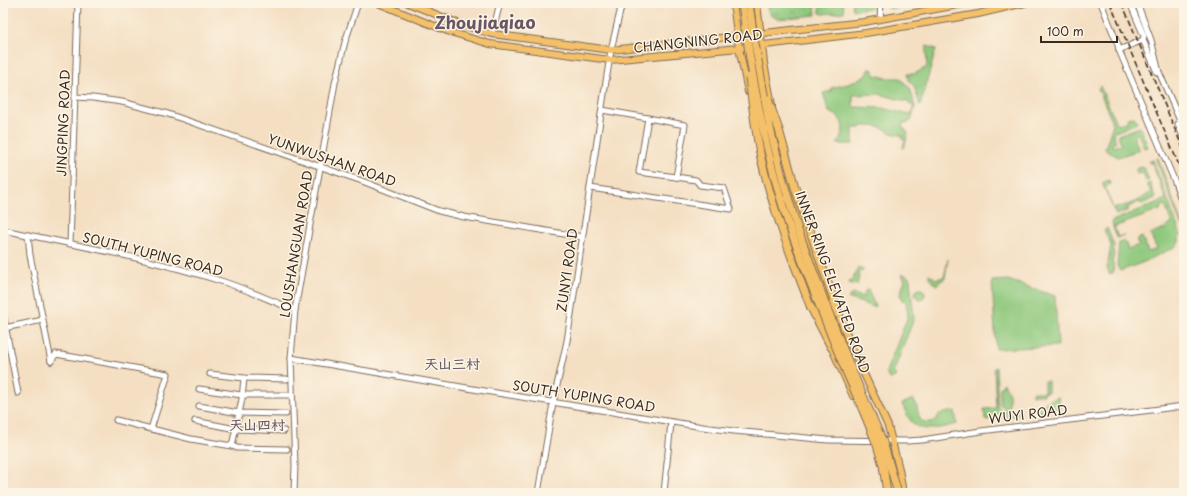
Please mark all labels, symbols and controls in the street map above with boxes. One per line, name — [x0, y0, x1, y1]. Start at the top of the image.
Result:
district label: Zhoujiaqiao — [434, 9, 536, 35]
scale bar — [1041, 18, 1117, 44]
text: 100 m — [1047, 22, 1084, 40]
street label: CHANGNING ROAD — [632, 24, 764, 57]
street label: JINGPING ROAD — [51, 69, 74, 177]
street label: YUNWUSHAN ROAD — [265, 129, 399, 190]
street label: LOUSHANGUAN ROAD — [274, 169, 317, 319]
street label: INNER RING ELEVATED ROAD — [791, 188, 875, 376]
street label: SOUTH YUPING ROAD — [81, 227, 226, 280]
street label: ZUNYI ROAD — [551, 227, 582, 313]
district label: 天山三村 — [424, 353, 480, 374]
street label: SOUTH YUPING ROAD — [511, 375, 657, 416]
street label: WUYI ROAD — [987, 399, 1069, 428]
district label: 天山四村 — [229, 414, 285, 435]

